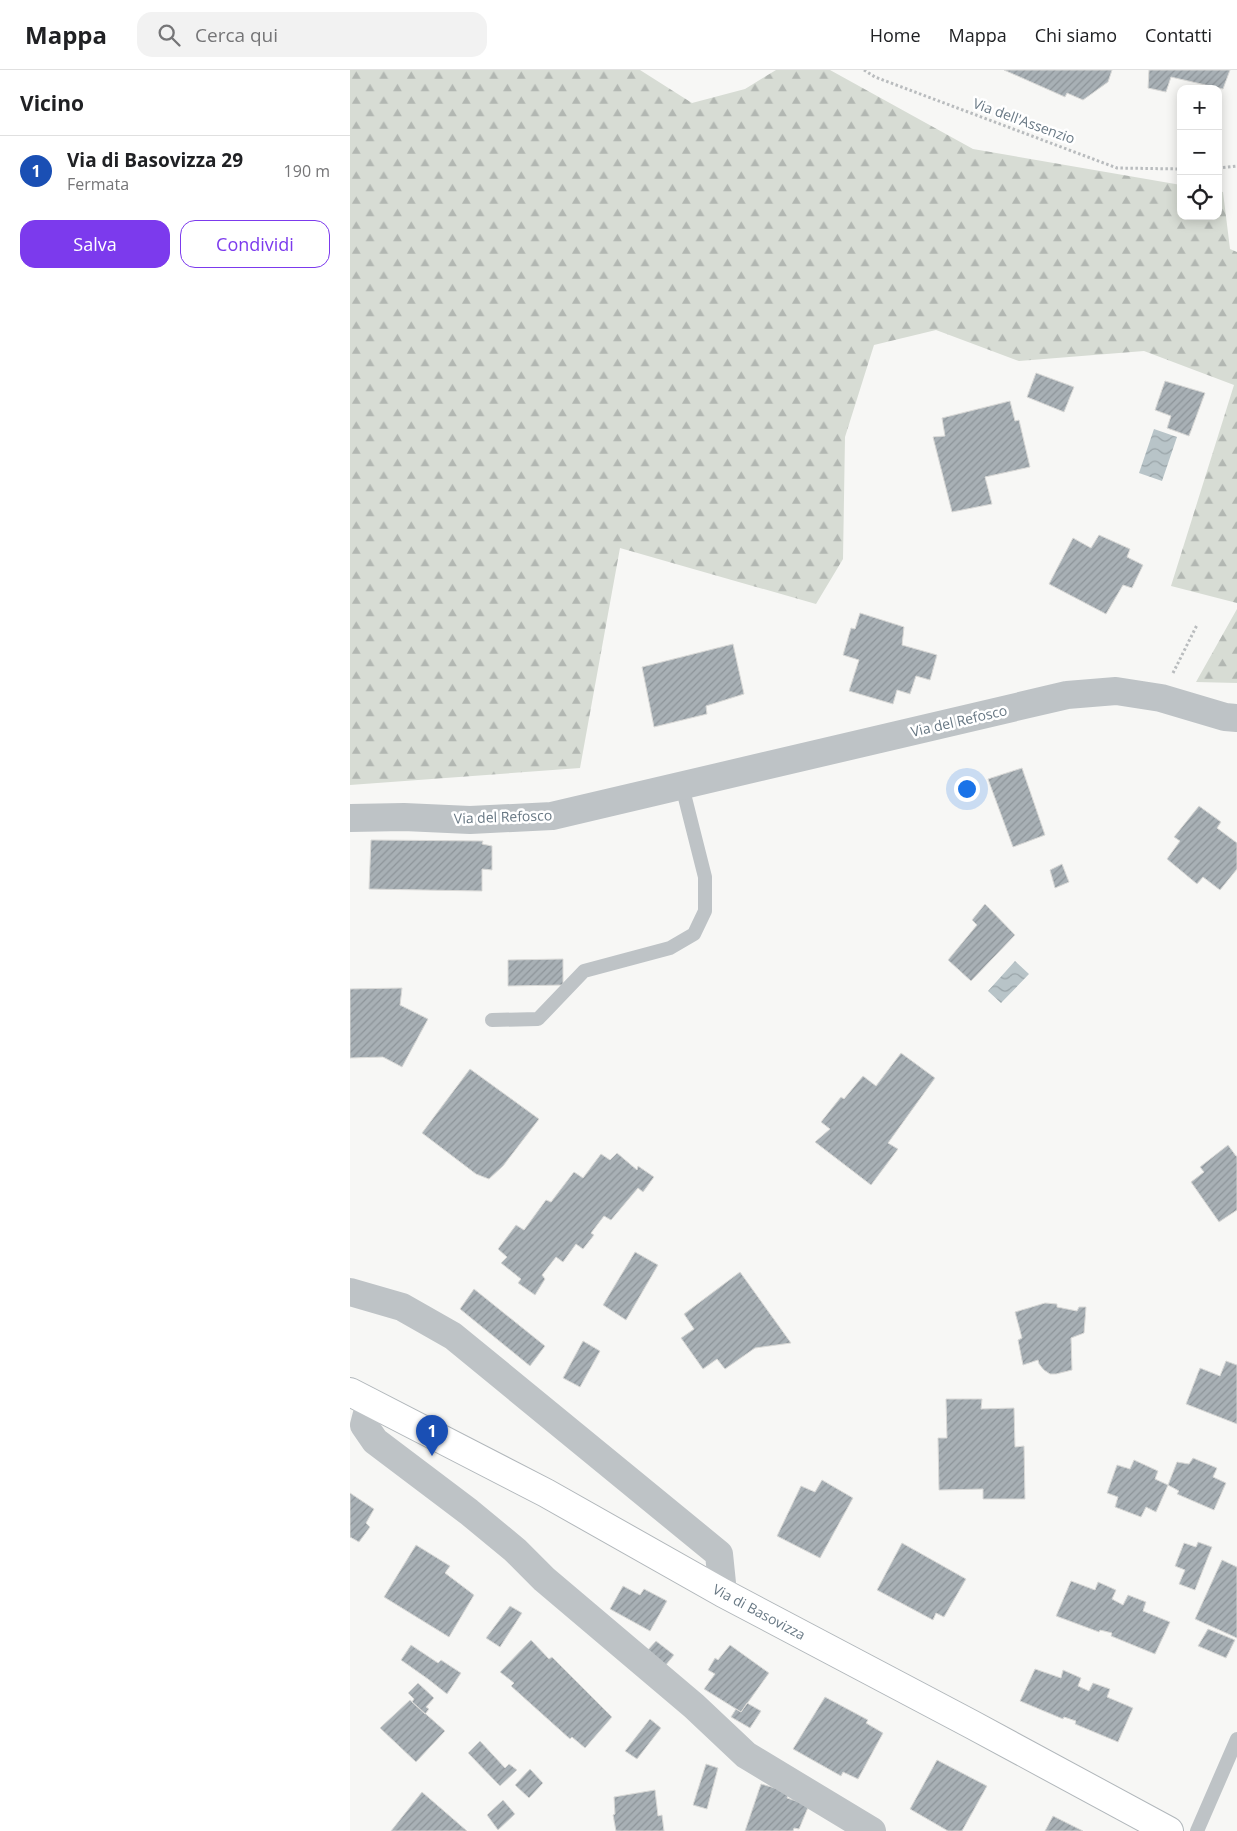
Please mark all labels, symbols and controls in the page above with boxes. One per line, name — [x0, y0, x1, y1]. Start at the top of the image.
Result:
search box — [137, 12, 487, 57]
text: Mappa — [25, 18, 107, 51]
icon: search — [155, 21, 183, 49]
text: Cerca qui — [195, 22, 278, 48]
text: Home — [870, 23, 921, 47]
text: Mappa — [949, 23, 1007, 47]
text: Chi siamo — [1035, 23, 1117, 47]
text: Contatti — [1145, 23, 1212, 47]
map controls — [1177, 85, 1222, 220]
button: + — [1177, 85, 1222, 130]
text: Vicino — [20, 89, 84, 117]
street label: Via dell'Assenzio — [971, 93, 1078, 148]
button: − — [1177, 130, 1222, 175]
text: Via di Basovizza 29 — [67, 147, 243, 173]
text: 1 — [31, 160, 41, 182]
text: 190 m — [284, 160, 330, 182]
text: Fermata — [67, 173, 129, 195]
button: locate — [1177, 175, 1222, 220]
button: Salva — [20, 220, 170, 268]
button: Condividi — [180, 220, 330, 268]
street label: Via del Refosco — [909, 700, 1009, 741]
your location — [954, 776, 980, 802]
street label: Via del Refosco — [454, 805, 552, 828]
pin: 1 — [416, 1415, 448, 1456]
street label: Via di Basovizza — [710, 1579, 809, 1644]

